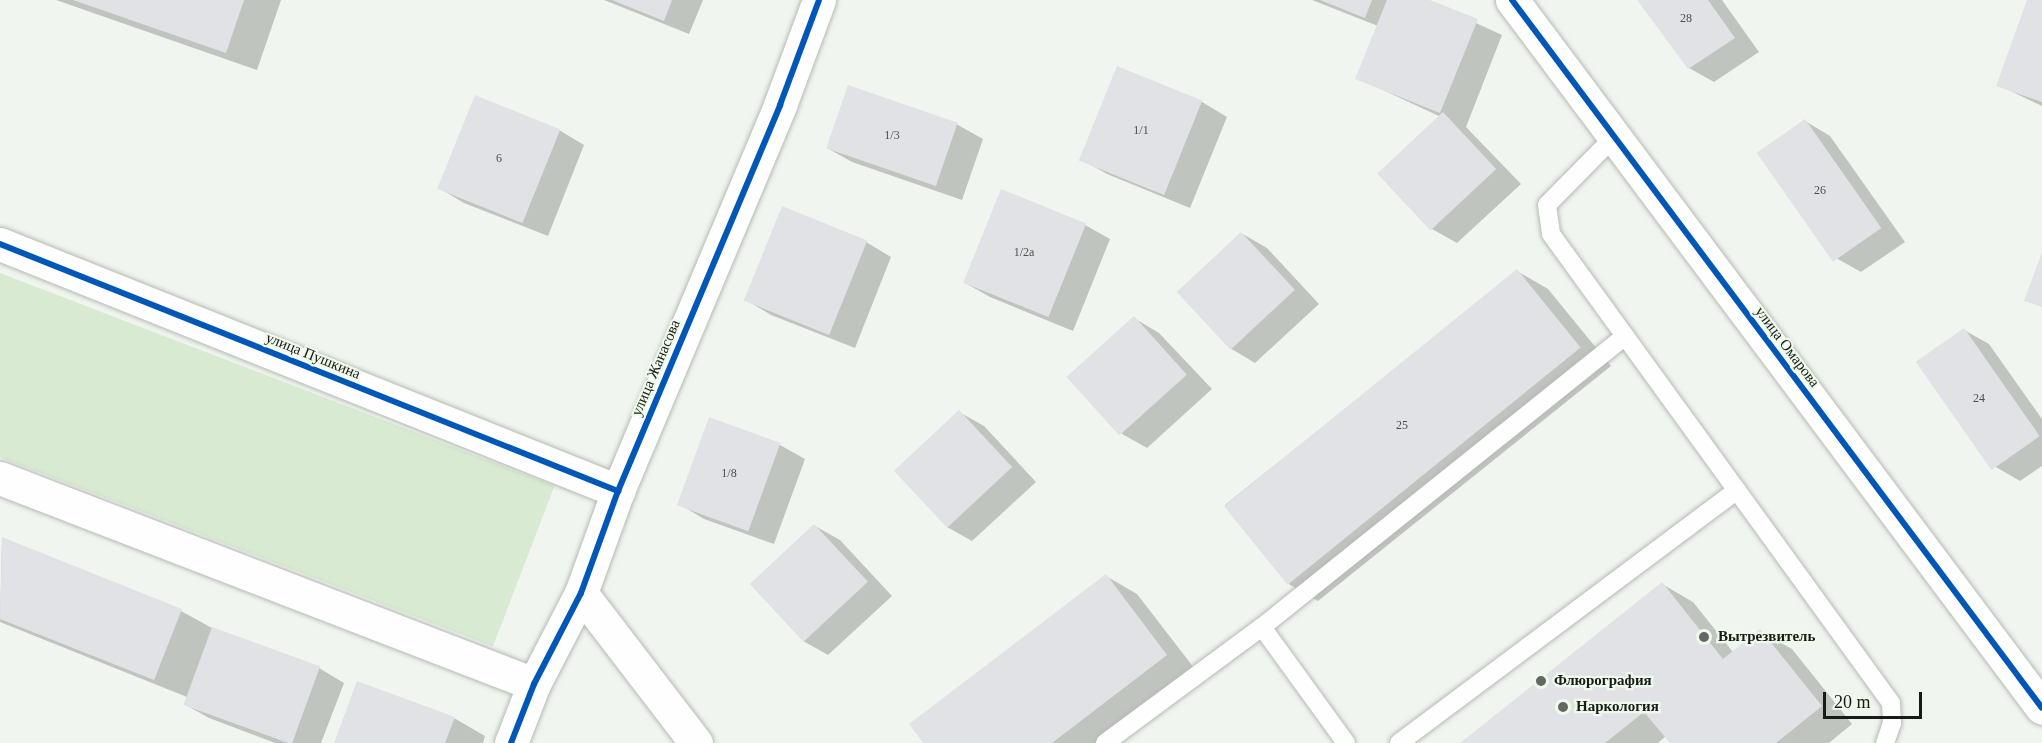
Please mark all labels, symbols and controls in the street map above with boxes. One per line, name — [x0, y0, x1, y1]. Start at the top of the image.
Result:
house number: 28 — [1680, 12, 1692, 26]
house number: 1/1 — [1133, 124, 1149, 138]
house number: 1/3 — [884, 129, 900, 143]
house number: 6 — [496, 152, 502, 166]
house number: 26 — [1814, 184, 1826, 198]
house number: 1/2а — [1014, 246, 1034, 260]
street label: улица Омарова — [1751, 303, 1823, 391]
street label: улица Жанасова — [628, 317, 684, 419]
street label: улица Пушкина — [263, 329, 363, 383]
house number: 24 — [1973, 392, 1985, 406]
house number: 25 — [1396, 419, 1408, 433]
house number: 1/8 — [721, 467, 737, 481]
marker: Вытрезвитель — [1695, 628, 1713, 646]
place label: Вытрезвитель — [1718, 628, 1815, 646]
marker: Флюрография — [1532, 672, 1550, 690]
place label: Флюрография — [1554, 672, 1652, 690]
scale bar — [1826, 680, 1925, 718]
text: 20 m — [1834, 692, 1871, 712]
marker: Наркология — [1554, 698, 1572, 716]
place label: Наркология — [1576, 698, 1659, 716]

